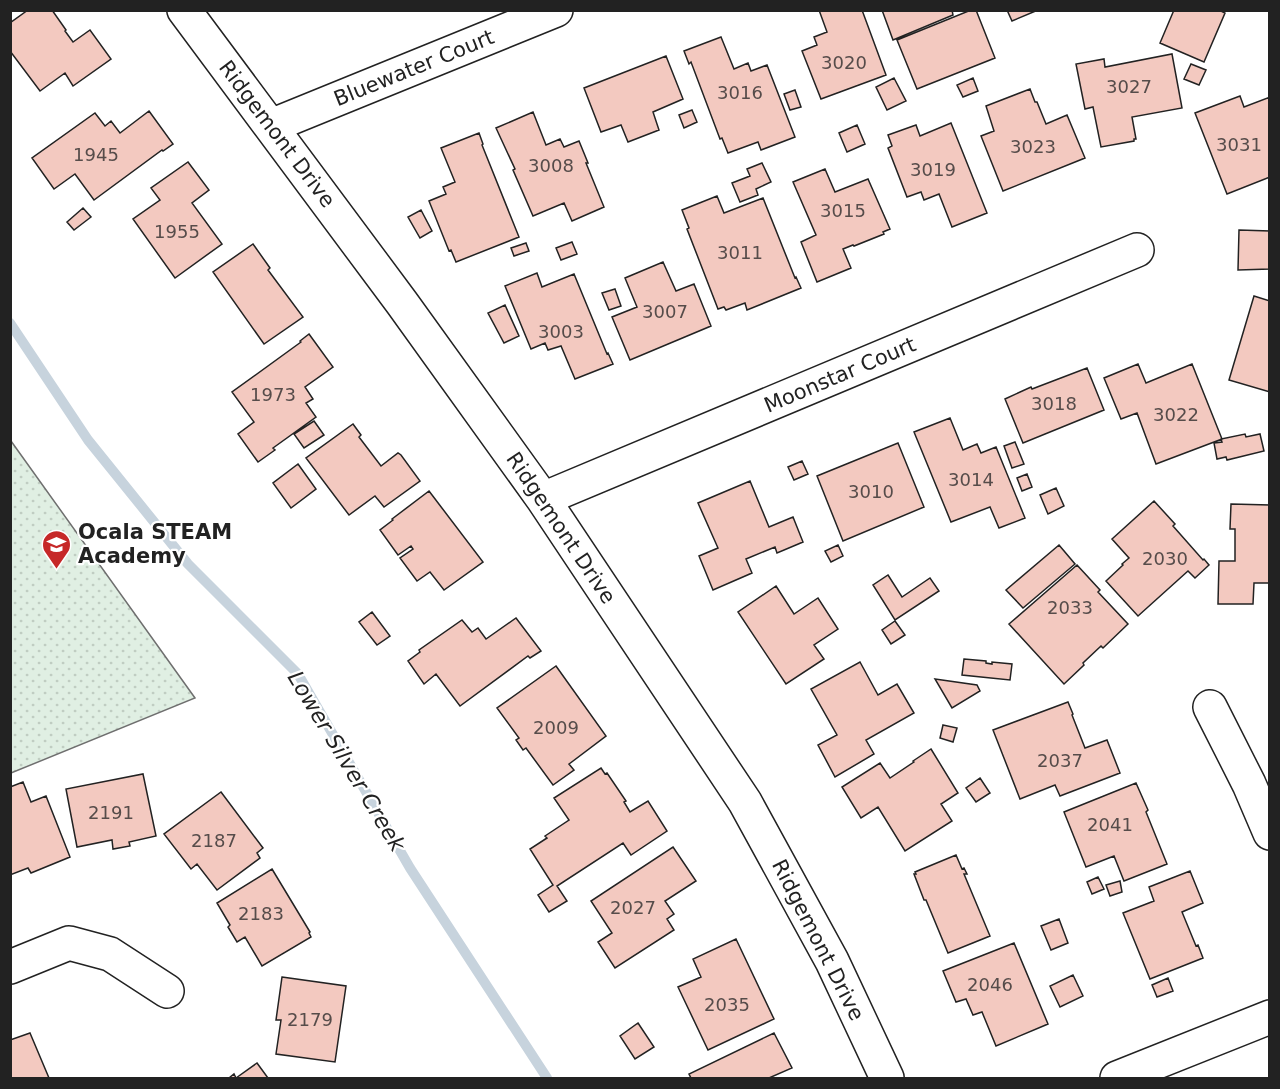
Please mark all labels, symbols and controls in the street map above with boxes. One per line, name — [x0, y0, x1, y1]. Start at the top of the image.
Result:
street label: Bluewater Court — [330, 25, 498, 111]
house number: 3020 — [821, 52, 867, 73]
street label: Ridgemont Drive — [214, 56, 340, 212]
house number: 3027 — [1106, 76, 1152, 97]
house number: 3016 — [717, 82, 763, 103]
house number: 3031 — [1216, 134, 1262, 155]
house number: 3023 — [1010, 136, 1056, 157]
house number: 1945 — [73, 144, 119, 165]
house number: 3008 — [528, 155, 574, 176]
house number: 3019 — [910, 159, 956, 180]
house number: 3015 — [820, 200, 866, 221]
house number: 1955 — [154, 221, 200, 242]
house number: 3011 — [717, 242, 763, 263]
house number: 3007 — [642, 301, 688, 322]
house number: 3003 — [538, 321, 584, 342]
street label: Moonstar Court — [761, 332, 919, 418]
house number: 1973 — [250, 384, 296, 405]
house number: 3018 — [1031, 393, 1077, 414]
house number: 3022 — [1153, 404, 1199, 425]
street label: Ridgemont Drive — [501, 448, 621, 608]
house number: 3014 — [948, 469, 994, 490]
house number: 3010 — [848, 481, 894, 502]
place label: Ocala STEAM Academy — [78, 520, 232, 568]
school or university icon: Ocala STEAM Academy — [41, 528, 73, 570]
house number: 2030 — [1142, 548, 1188, 569]
house number: 2033 — [1047, 597, 1093, 618]
water label: Lower Silver Creek — [283, 666, 411, 857]
house number: 2009 — [533, 717, 579, 738]
house number: 2037 — [1037, 750, 1083, 771]
house number: 2191 — [88, 802, 134, 823]
house number: 2041 — [1087, 814, 1133, 835]
house number: 2187 — [191, 830, 237, 851]
street label: Ridgemont Drive — [767, 855, 869, 1025]
house number: 2027 — [610, 897, 656, 918]
house number: 2183 — [238, 903, 284, 924]
house number: 2046 — [967, 974, 1013, 995]
house number: 2035 — [704, 994, 750, 1015]
house number: 2179 — [287, 1009, 333, 1030]

